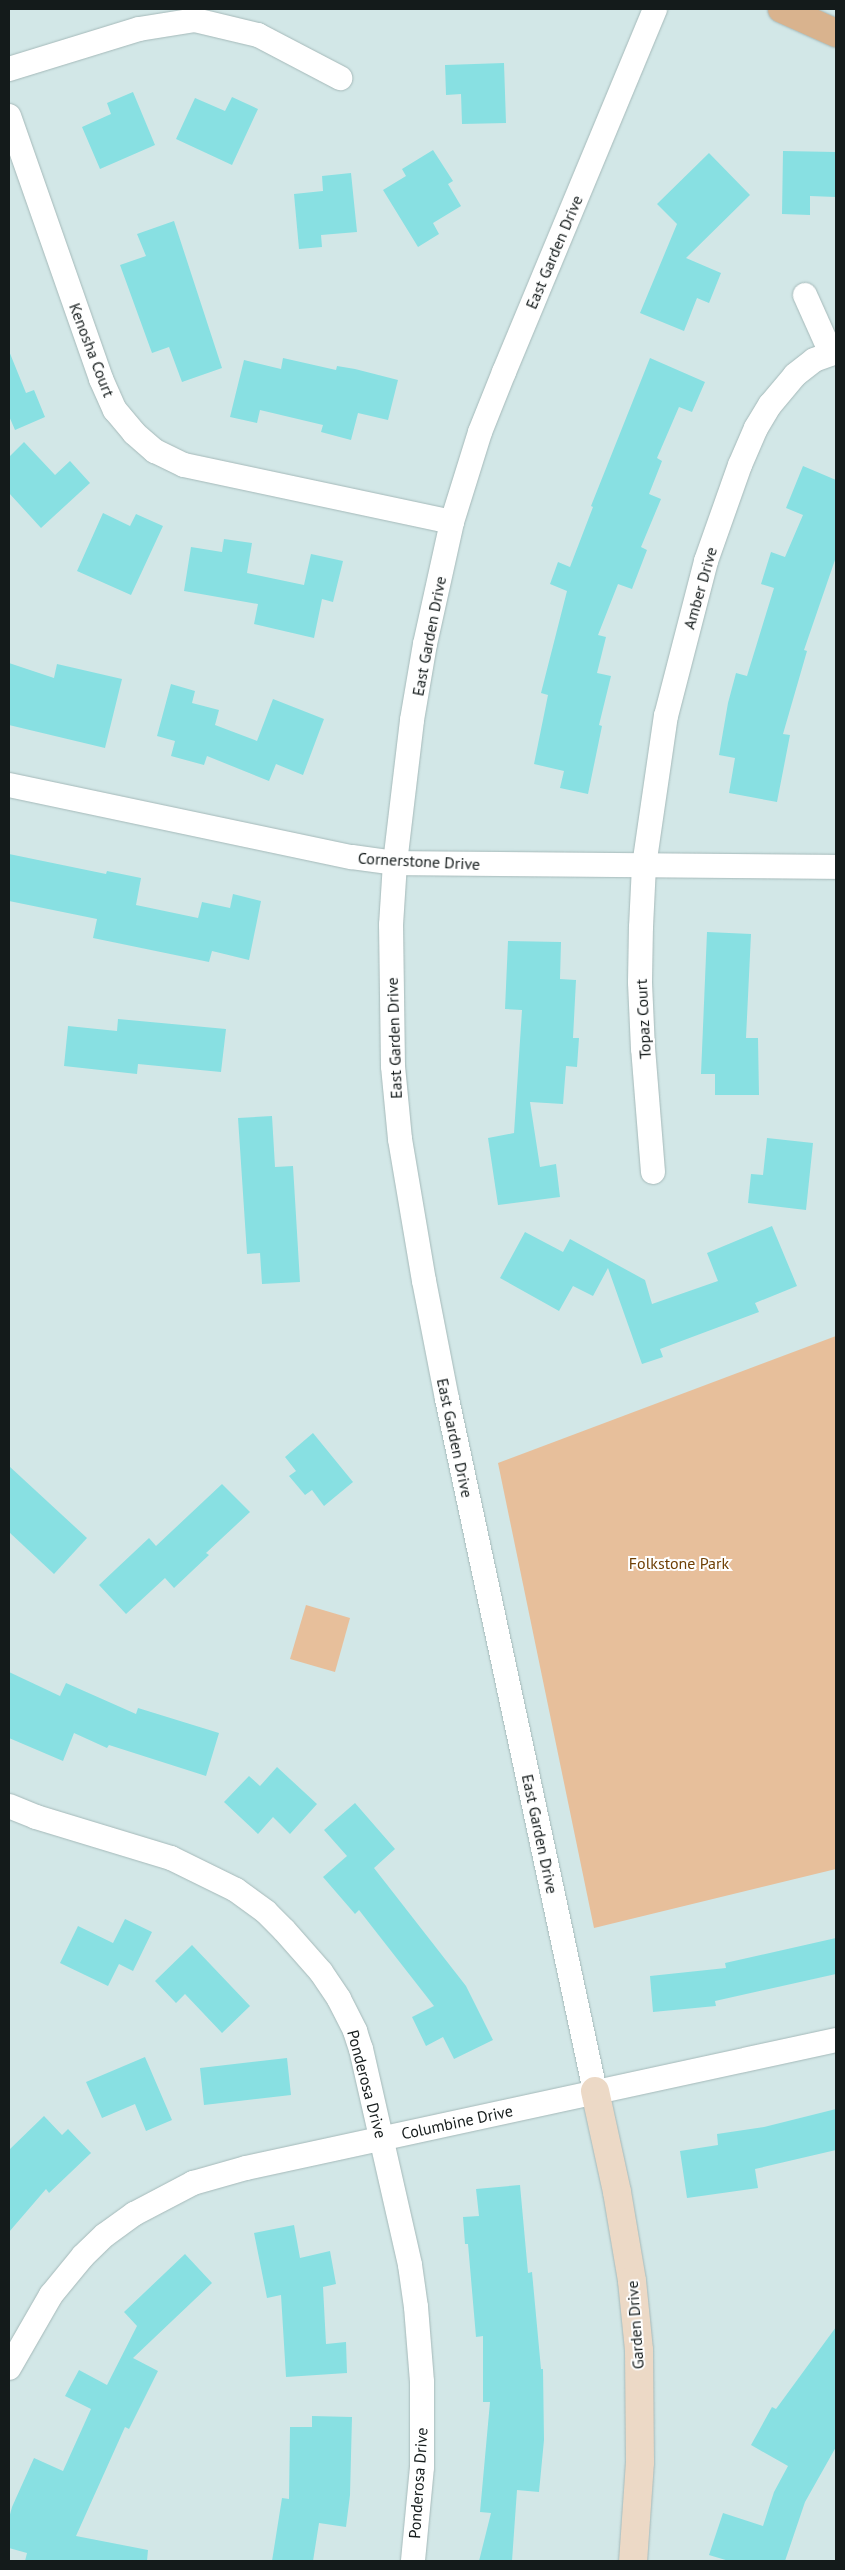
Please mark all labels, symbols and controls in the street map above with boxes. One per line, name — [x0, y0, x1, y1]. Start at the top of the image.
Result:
street label: East Garden Drive — [521, 192, 587, 312]
street label: Kenosha Court — [65, 300, 119, 400]
street label: Amber Drive — [679, 545, 721, 631]
street label: East Garden Drive — [408, 574, 450, 698]
street label: Cornerstone Drive — [357, 848, 481, 874]
street label: East Garden Drive — [382, 977, 406, 1099]
street label: Topaz Court — [631, 978, 655, 1060]
street label: East Garden Drive — [433, 1376, 477, 1500]
park label: Folkstone Park — [629, 1553, 729, 1573]
street label: East Garden Drive — [518, 1772, 562, 1896]
street label: Ponderosa Drive — [343, 2028, 391, 2140]
street label: Columbine Drive — [400, 2101, 514, 2143]
street label: Garden Drive — [622, 2280, 648, 2370]
street label: Ponderosa Drive — [405, 2427, 431, 2539]

